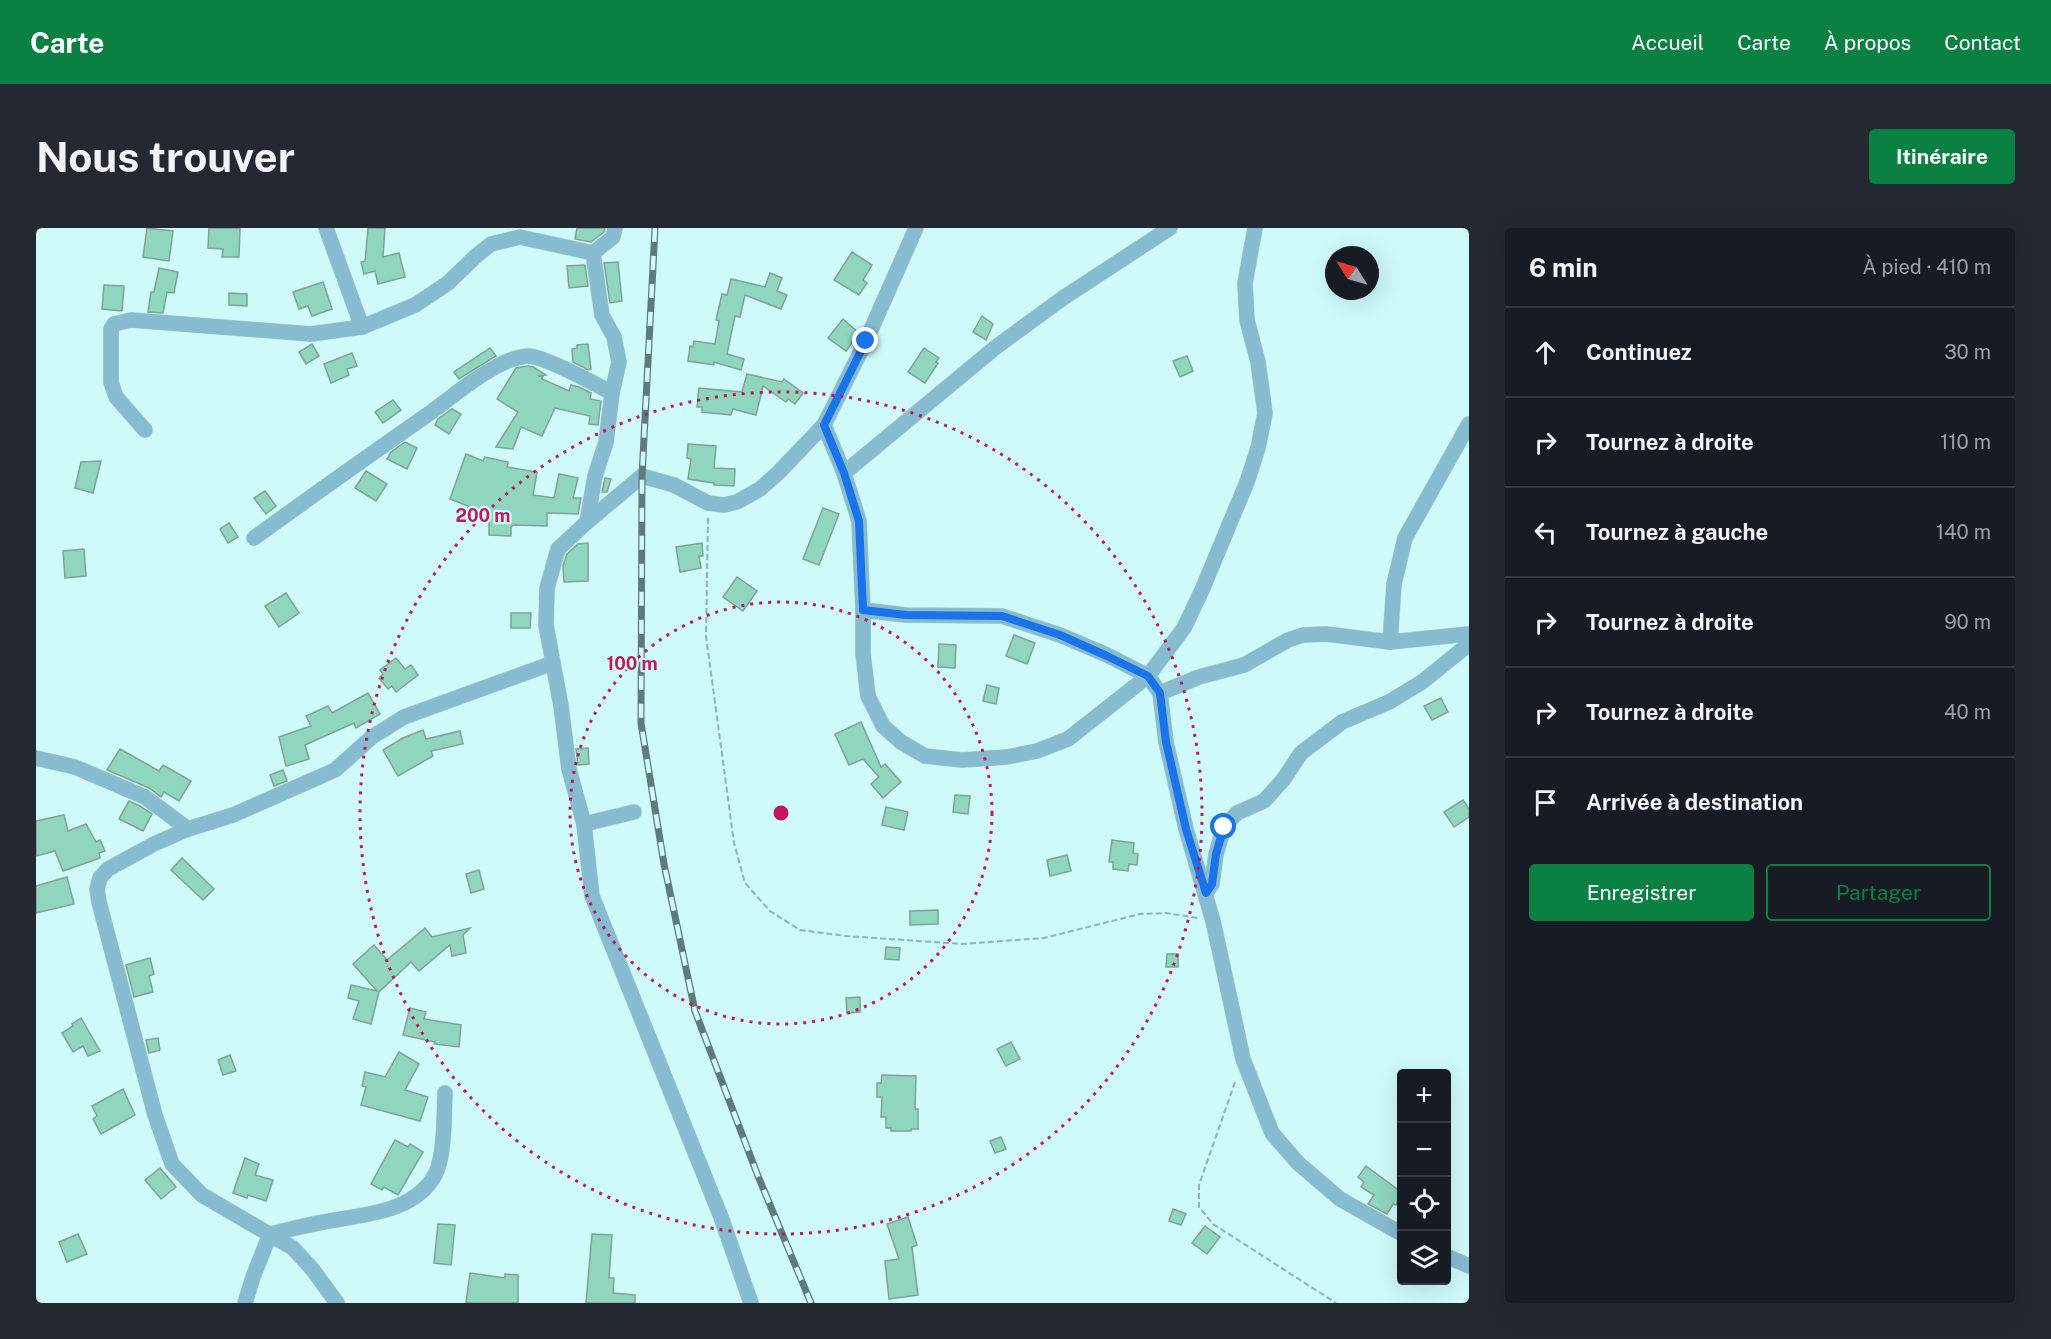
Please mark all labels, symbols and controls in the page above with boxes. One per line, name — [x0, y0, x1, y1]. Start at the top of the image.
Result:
text: Carte — [30, 26, 104, 59]
text: Accueil — [1631, 30, 1704, 55]
text: Carte — [1737, 30, 1791, 55]
text: À propos — [1824, 30, 1911, 55]
text: Contact — [1944, 30, 2021, 55]
button: Itinéraire — [1869, 129, 2015, 184]
text: Nous trouver — [36, 132, 295, 181]
north arrow — [1325, 246, 1379, 300]
text: 6 min — [1529, 252, 1598, 283]
text: À pied · 410 m — [1863, 255, 1991, 279]
route end — [852, 327, 878, 353]
icon: ahead — [1529, 336, 1562, 369]
text: Continuez — [1586, 339, 1692, 365]
text: 30 m — [1944, 340, 1991, 364]
icon: right — [1529, 426, 1562, 459]
text: Tournez à droite — [1586, 429, 1754, 455]
text: 110 m — [1940, 430, 1991, 454]
text: 200 m — [456, 505, 510, 526]
icon: left — [1529, 516, 1562, 549]
text: Tournez à gauche — [1586, 519, 1768, 545]
text: 140 m — [1936, 520, 1991, 544]
icon: right — [1529, 606, 1562, 639]
text: Tournez à droite — [1586, 609, 1754, 635]
text: 90 m — [1944, 610, 1991, 634]
text: 100 m — [606, 653, 658, 674]
icon: right — [1529, 696, 1562, 729]
text: Tournez à droite — [1586, 699, 1754, 725]
text: 40 m — [1944, 700, 1991, 724]
icon: arrive — [1529, 786, 1562, 819]
text: Arrivée à destination — [1586, 789, 1803, 815]
centre of rings — [771, 803, 791, 823]
route start — [1210, 813, 1236, 839]
button: Enregistrer — [1529, 864, 1754, 921]
button: Partager — [1766, 864, 1991, 921]
map controls — [1397, 1069, 1451, 1285]
button: + — [1397, 1069, 1451, 1123]
button: − — [1397, 1123, 1451, 1177]
button: locate — [1397, 1177, 1451, 1231]
button: layers — [1397, 1231, 1451, 1285]

